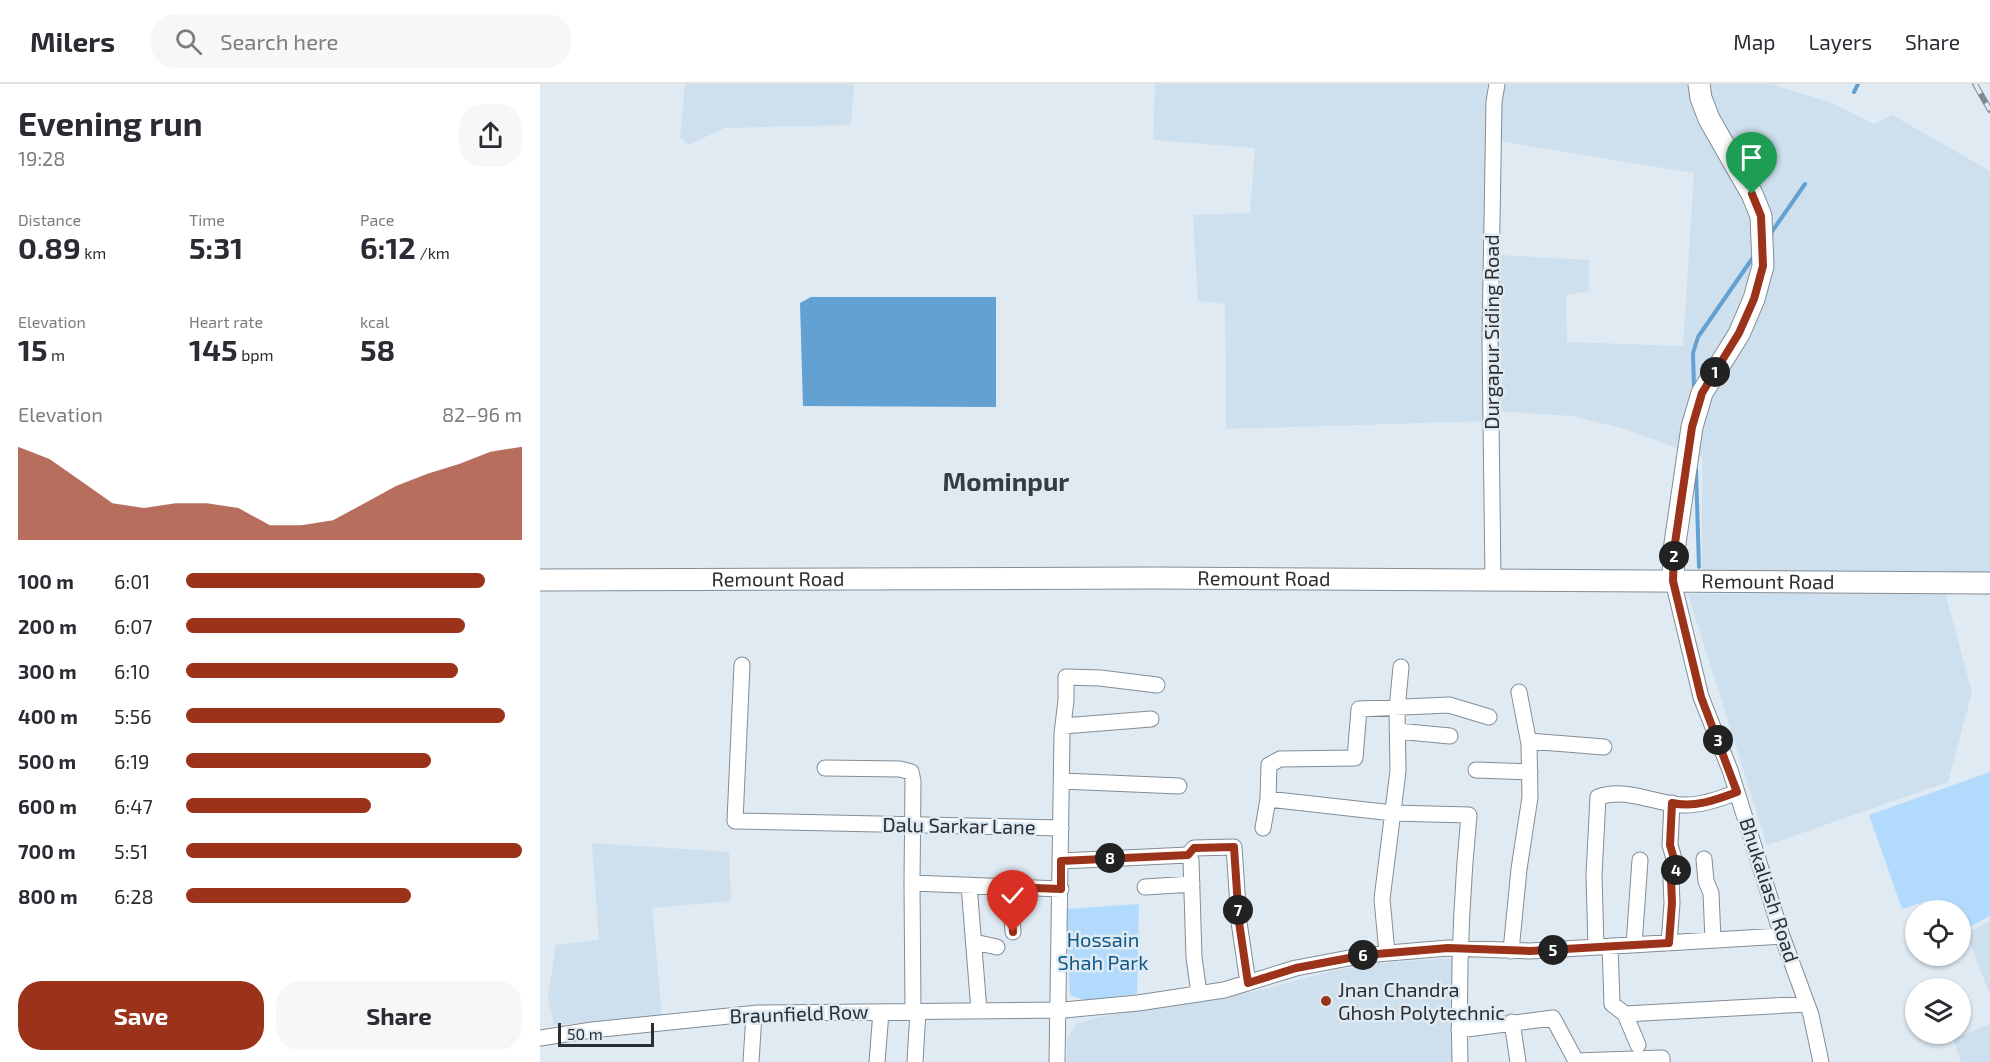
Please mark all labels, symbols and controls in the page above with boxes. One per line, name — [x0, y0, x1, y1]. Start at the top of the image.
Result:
search box — [151, 14, 571, 68]
text: Milers — [30, 24, 115, 58]
icon: search — [172, 25, 205, 58]
text: Search here — [220, 28, 338, 54]
text: Map — [1733, 29, 1775, 54]
text: Layers — [1808, 29, 1872, 54]
text: Share — [1905, 29, 1960, 54]
text: Evening run — [18, 103, 203, 143]
button: share — [459, 104, 522, 167]
pin — [1726, 132, 1777, 194]
icon: arrive — [1735, 141, 1768, 174]
text: 19:28 — [18, 146, 66, 170]
text: Distance — [18, 210, 81, 229]
text: Time — [189, 210, 225, 229]
text: Pace — [360, 210, 394, 229]
text: 0.89 — [18, 229, 81, 265]
text: 5:31 — [189, 229, 243, 265]
text: 6:12 — [360, 229, 416, 265]
street label: Durgapur Siding Road — [1479, 234, 1503, 430]
text: km — [81, 243, 106, 262]
text: /km — [416, 243, 450, 262]
text: Elevation — [18, 312, 86, 331]
text: Heart rate — [189, 312, 263, 331]
text: kcal — [360, 312, 389, 331]
text: 15 — [18, 331, 48, 367]
text: 145 — [189, 331, 238, 367]
text: 58 — [360, 331, 395, 367]
text: m — [48, 345, 65, 364]
text: bpm — [238, 345, 274, 364]
pin: 1 — [1700, 357, 1730, 387]
text: 1 — [1712, 362, 1718, 381]
text: Elevation — [18, 402, 103, 426]
text: 82–96 m — [442, 402, 522, 426]
district label: Mominpur — [943, 465, 1069, 496]
pin: 2 — [1659, 541, 1689, 571]
text: 2 — [1669, 546, 1679, 565]
street label: Remount Road — [1197, 565, 1331, 590]
street label: Remount Road — [711, 566, 845, 590]
street label: Remount Road — [1701, 568, 1835, 593]
text: 100 m — [18, 569, 74, 593]
text: 6:01 — [114, 569, 150, 593]
text: 200 m — [18, 614, 77, 638]
text: 6:07 — [114, 614, 152, 638]
text: 300 m — [18, 659, 77, 683]
text: 6:10 — [114, 659, 150, 683]
text: 400 m — [18, 704, 78, 728]
text: 5:56 — [114, 704, 152, 728]
pin: 3 — [1703, 725, 1733, 755]
text: 3 — [1713, 730, 1723, 749]
text: 500 m — [18, 749, 76, 773]
text: 6:19 — [114, 749, 150, 773]
text: 600 m — [18, 794, 77, 818]
text: 6:47 — [114, 794, 153, 818]
street label: Dalu Sarkar Lane — [882, 812, 1036, 838]
street label: Bhukaliash Road — [1735, 814, 1805, 965]
text: 700 m — [18, 839, 76, 863]
text: 5:51 — [114, 839, 148, 863]
pin: 8 — [1095, 843, 1125, 873]
text: 8 — [1105, 848, 1115, 867]
pin: 4 — [1661, 855, 1691, 885]
text: 4 — [1671, 860, 1681, 879]
pin — [987, 870, 1038, 932]
icon: check — [996, 879, 1029, 912]
text: 800 m — [18, 884, 78, 908]
text: 6:28 — [114, 884, 154, 908]
pin: 7 — [1223, 895, 1253, 925]
text: 7 — [1234, 900, 1242, 919]
map controls — [1905, 900, 1971, 1044]
button: locate — [1905, 900, 1971, 966]
park label: Hossain Shah Park — [1058, 927, 1148, 974]
pin: 5 — [1538, 935, 1568, 965]
pin: 6 — [1348, 940, 1378, 970]
text: 5 — [1549, 940, 1557, 959]
text: 6 — [1358, 945, 1368, 964]
place label: Jnan Chandra Ghosh Polytechnic — [1338, 977, 1505, 1024]
button: layers — [1905, 978, 1971, 1044]
button: Save — [18, 981, 264, 1050]
button: Share — [276, 981, 522, 1050]
marker: Jnan Chandra Ghosh Polytechnic — [1319, 994, 1333, 1008]
street label: Braunfield Row — [729, 999, 869, 1027]
scale bar — [558, 1020, 654, 1048]
text: 50 m — [567, 1024, 603, 1043]

